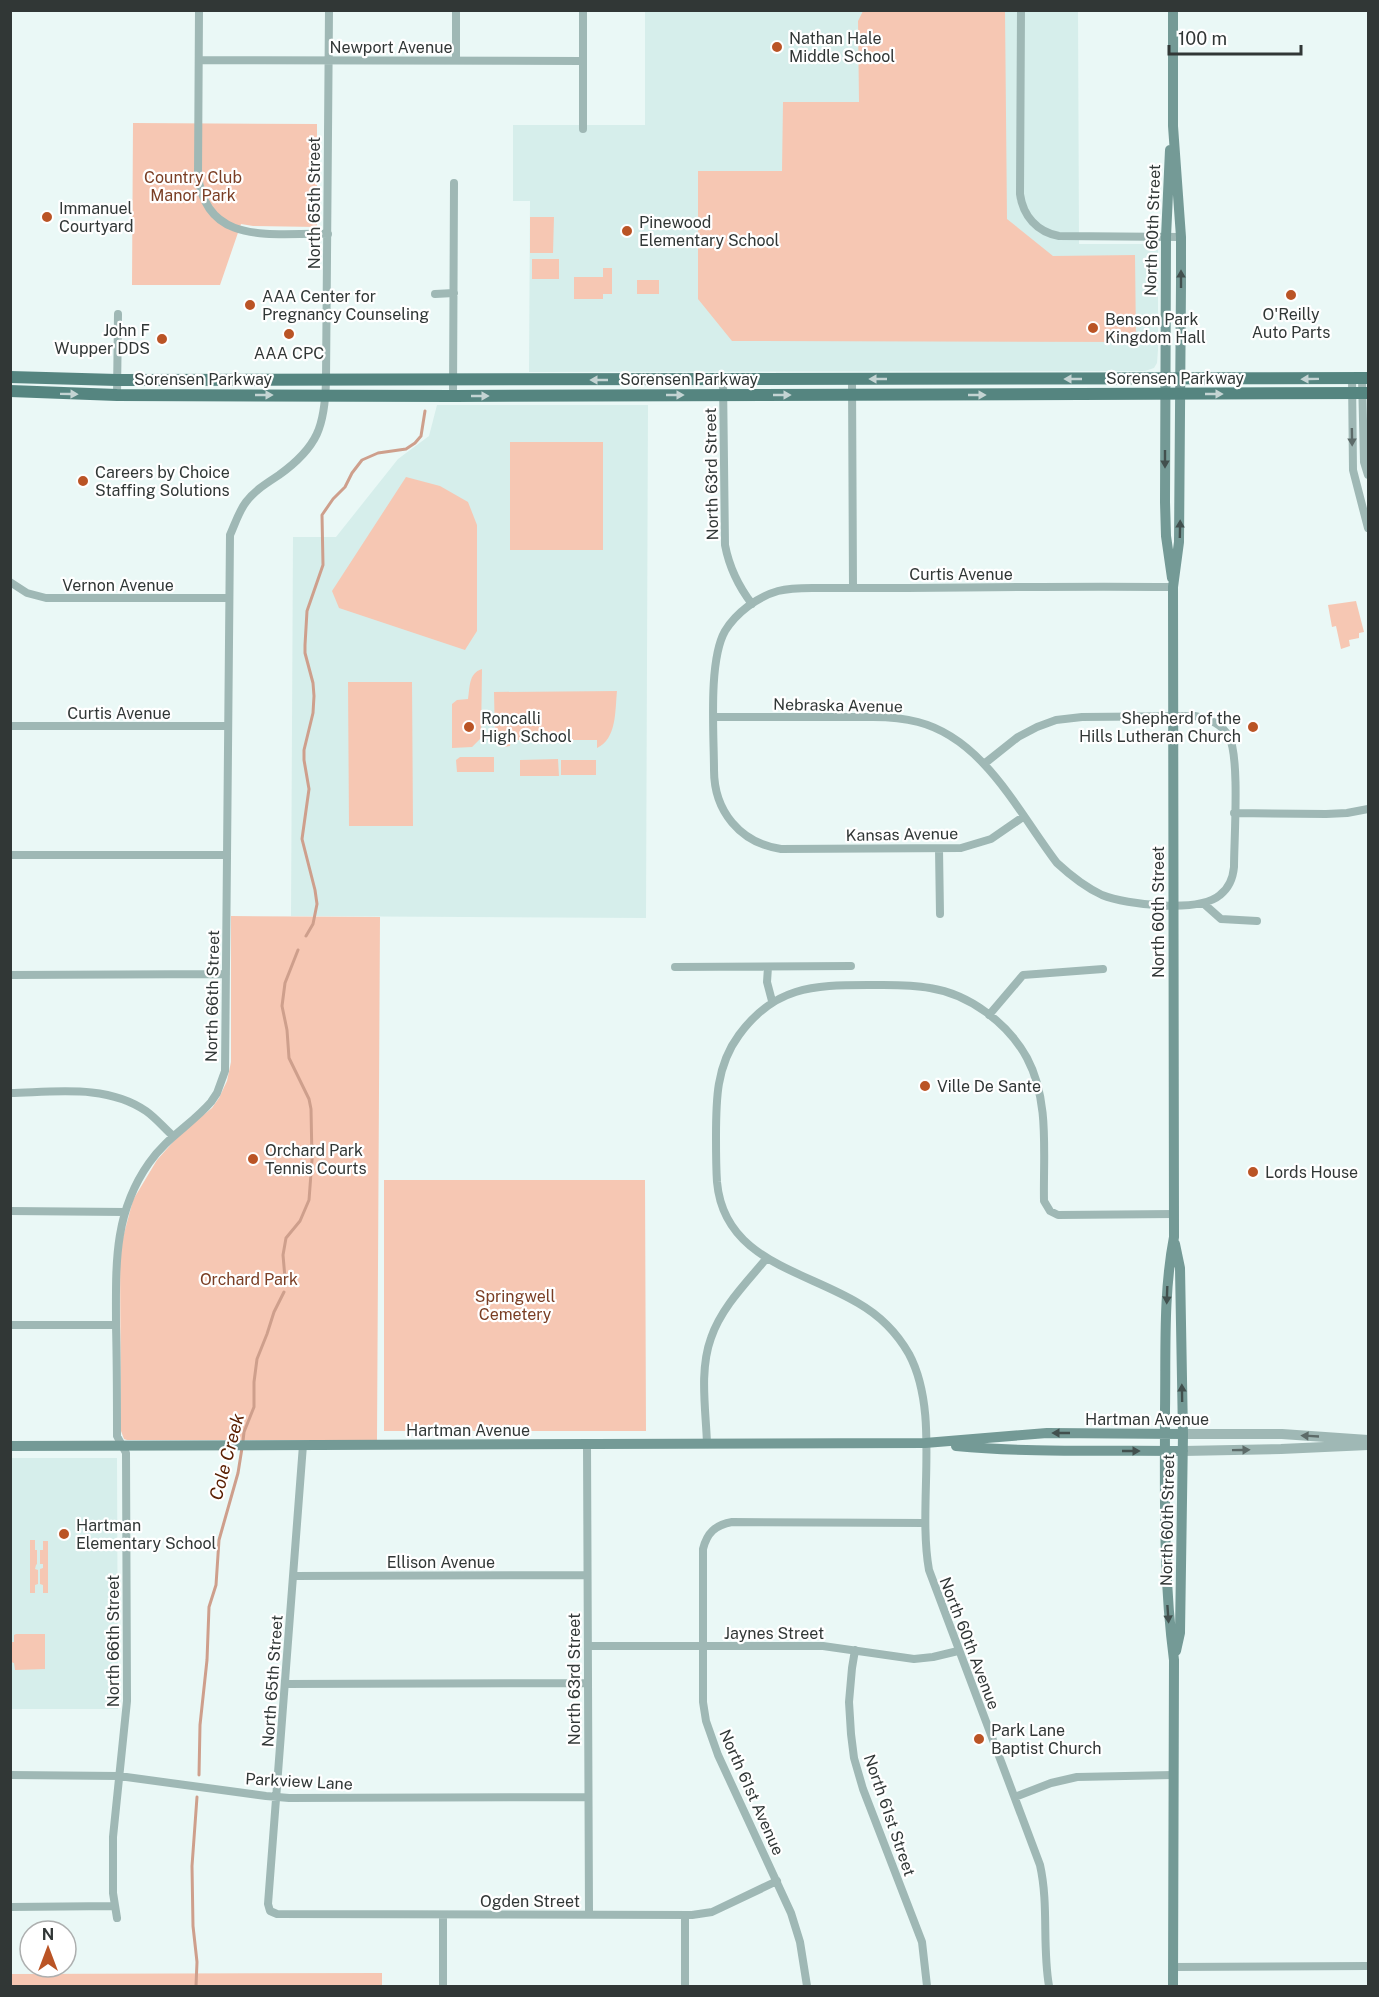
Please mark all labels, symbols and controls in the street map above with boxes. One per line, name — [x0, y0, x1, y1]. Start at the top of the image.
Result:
scale bar — [1169, 18, 1301, 56]
text: 100 m — [1178, 28, 1227, 49]
place label: Nathan Hale Middle School — [789, 29, 895, 66]
street label: Newport Avenue — [329, 38, 453, 57]
marker: Nathan Hale Middle School — [770, 40, 784, 54]
street label: North 65th Street — [305, 137, 324, 269]
street label: North 60th Street — [1141, 164, 1164, 296]
park label: Country Club Manor Park — [144, 168, 242, 205]
place label: Immanuel Courtyard — [59, 199, 134, 236]
marker: Immanuel Courtyard — [40, 210, 54, 224]
place label: Pinewood Elementary School — [639, 213, 780, 250]
marker: Pinewood Elementary School — [620, 224, 634, 238]
one-way arrow — [1176, 269, 1186, 288]
place label: AAA Center for Pregnancy Counseling — [262, 287, 429, 324]
marker: O'Reilly Auto Parts — [1284, 288, 1298, 302]
marker: AAA Center for Pregnancy Counseling — [243, 298, 257, 312]
place label: O'Reilly Auto Parts — [1252, 305, 1330, 342]
place label: Benson Park Kingdom Hall — [1105, 310, 1206, 347]
place label: John F Wupper DDS — [54, 321, 150, 358]
marker: Benson Park Kingdom Hall — [1086, 321, 1100, 335]
marker: AAA CPC — [282, 327, 296, 341]
marker: John F Wupper DDS — [155, 332, 169, 346]
place label: AAA CPC — [254, 344, 324, 363]
street label: Sorensen Parkway — [1106, 369, 1245, 388]
street label: Sorensen Parkway — [134, 370, 273, 389]
street label: Sorensen Parkway — [620, 370, 759, 389]
one-way arrow — [869, 374, 888, 384]
one-way arrow — [1064, 374, 1083, 384]
one-way arrow — [1301, 374, 1320, 384]
one-way arrow — [590, 375, 609, 385]
one-way arrow — [59, 389, 78, 398]
one-way arrow — [1205, 389, 1224, 399]
one-way arrow — [254, 390, 273, 400]
one-way arrow — [665, 390, 684, 400]
one-way arrow — [773, 390, 792, 400]
one-way arrow — [968, 390, 987, 399]
one-way arrow — [470, 391, 489, 401]
street label: North 63rd Street — [701, 408, 722, 540]
one-way arrow — [1348, 427, 1357, 446]
one-way arrow — [1160, 449, 1170, 468]
place label: Careers by Choice Staffing Solutions — [95, 463, 230, 500]
marker: Careers by Choice Staffing Solutions — [76, 474, 90, 488]
one-way arrow — [1175, 520, 1184, 539]
street label: Curtis Avenue — [909, 565, 1013, 584]
street label: Vernon Avenue — [62, 576, 174, 595]
street label: Nebraska Avenue — [773, 695, 903, 716]
street label: Curtis Avenue — [67, 704, 171, 723]
place label: Roncalli High School — [481, 709, 572, 746]
place label: Shepherd of the Hills Lutheran Church — [1079, 709, 1241, 746]
marker: Roncalli High School — [462, 720, 476, 734]
marker: Shepherd of the Hills Lutheran Church — [1246, 720, 1260, 734]
street label: Kansas Avenue — [846, 824, 958, 845]
street label: North 60th Street — [1149, 846, 1168, 978]
street label: North 66th Street — [202, 930, 223, 1062]
place label: Ville De Sante — [937, 1077, 1041, 1096]
marker: Ville De Sante — [918, 1079, 932, 1093]
place label: Orchard Park Tennis Courts — [265, 1141, 367, 1178]
marker: Orchard Park Tennis Courts — [246, 1152, 260, 1166]
place label: Lords House — [1265, 1163, 1358, 1182]
marker: Lords House — [1246, 1165, 1260, 1179]
park label: Orchard Park — [200, 1270, 298, 1289]
one-way arrow — [1162, 1286, 1172, 1305]
park label: Springwell Cemetery — [475, 1287, 555, 1324]
one-way arrow — [1177, 1383, 1187, 1402]
street label: Hartman Avenue — [1085, 1410, 1209, 1429]
water label: Cole Creek — [205, 1411, 248, 1502]
street label: Hartman Avenue — [406, 1421, 530, 1440]
one-way arrow — [1052, 1428, 1071, 1438]
one-way arrow — [1301, 1431, 1320, 1440]
one-way arrow — [1232, 1445, 1251, 1455]
one-way arrow — [1121, 1446, 1140, 1456]
street label: North 60th Street — [1157, 1454, 1178, 1586]
place label: Hartman Elementary School — [76, 1516, 217, 1553]
marker: Hartman Elementary School — [57, 1527, 71, 1541]
street label: Ellison Avenue — [387, 1553, 495, 1572]
street label: North 60th Avenue — [936, 1574, 1004, 1712]
street label: North 66th Street — [104, 1575, 123, 1707]
one-way arrow — [1164, 1605, 1173, 1624]
street label: North 63rd Street — [565, 1613, 584, 1745]
street label: North 65th Street — [258, 1614, 287, 1748]
street label: Jaynes Street — [724, 1624, 824, 1643]
place label: Park Lane Baptist Church — [991, 1721, 1102, 1758]
street label: North 61st Avenue — [715, 1726, 788, 1858]
marker: Park Lane Baptist Church — [972, 1732, 986, 1746]
street label: North 61st Street — [860, 1752, 919, 1879]
street label: Parkview Lane — [245, 1769, 353, 1794]
street label: Ogden Street — [480, 1892, 580, 1911]
north arrow — [18, 1919, 78, 1979]
text: N — [42, 1925, 54, 1944]

